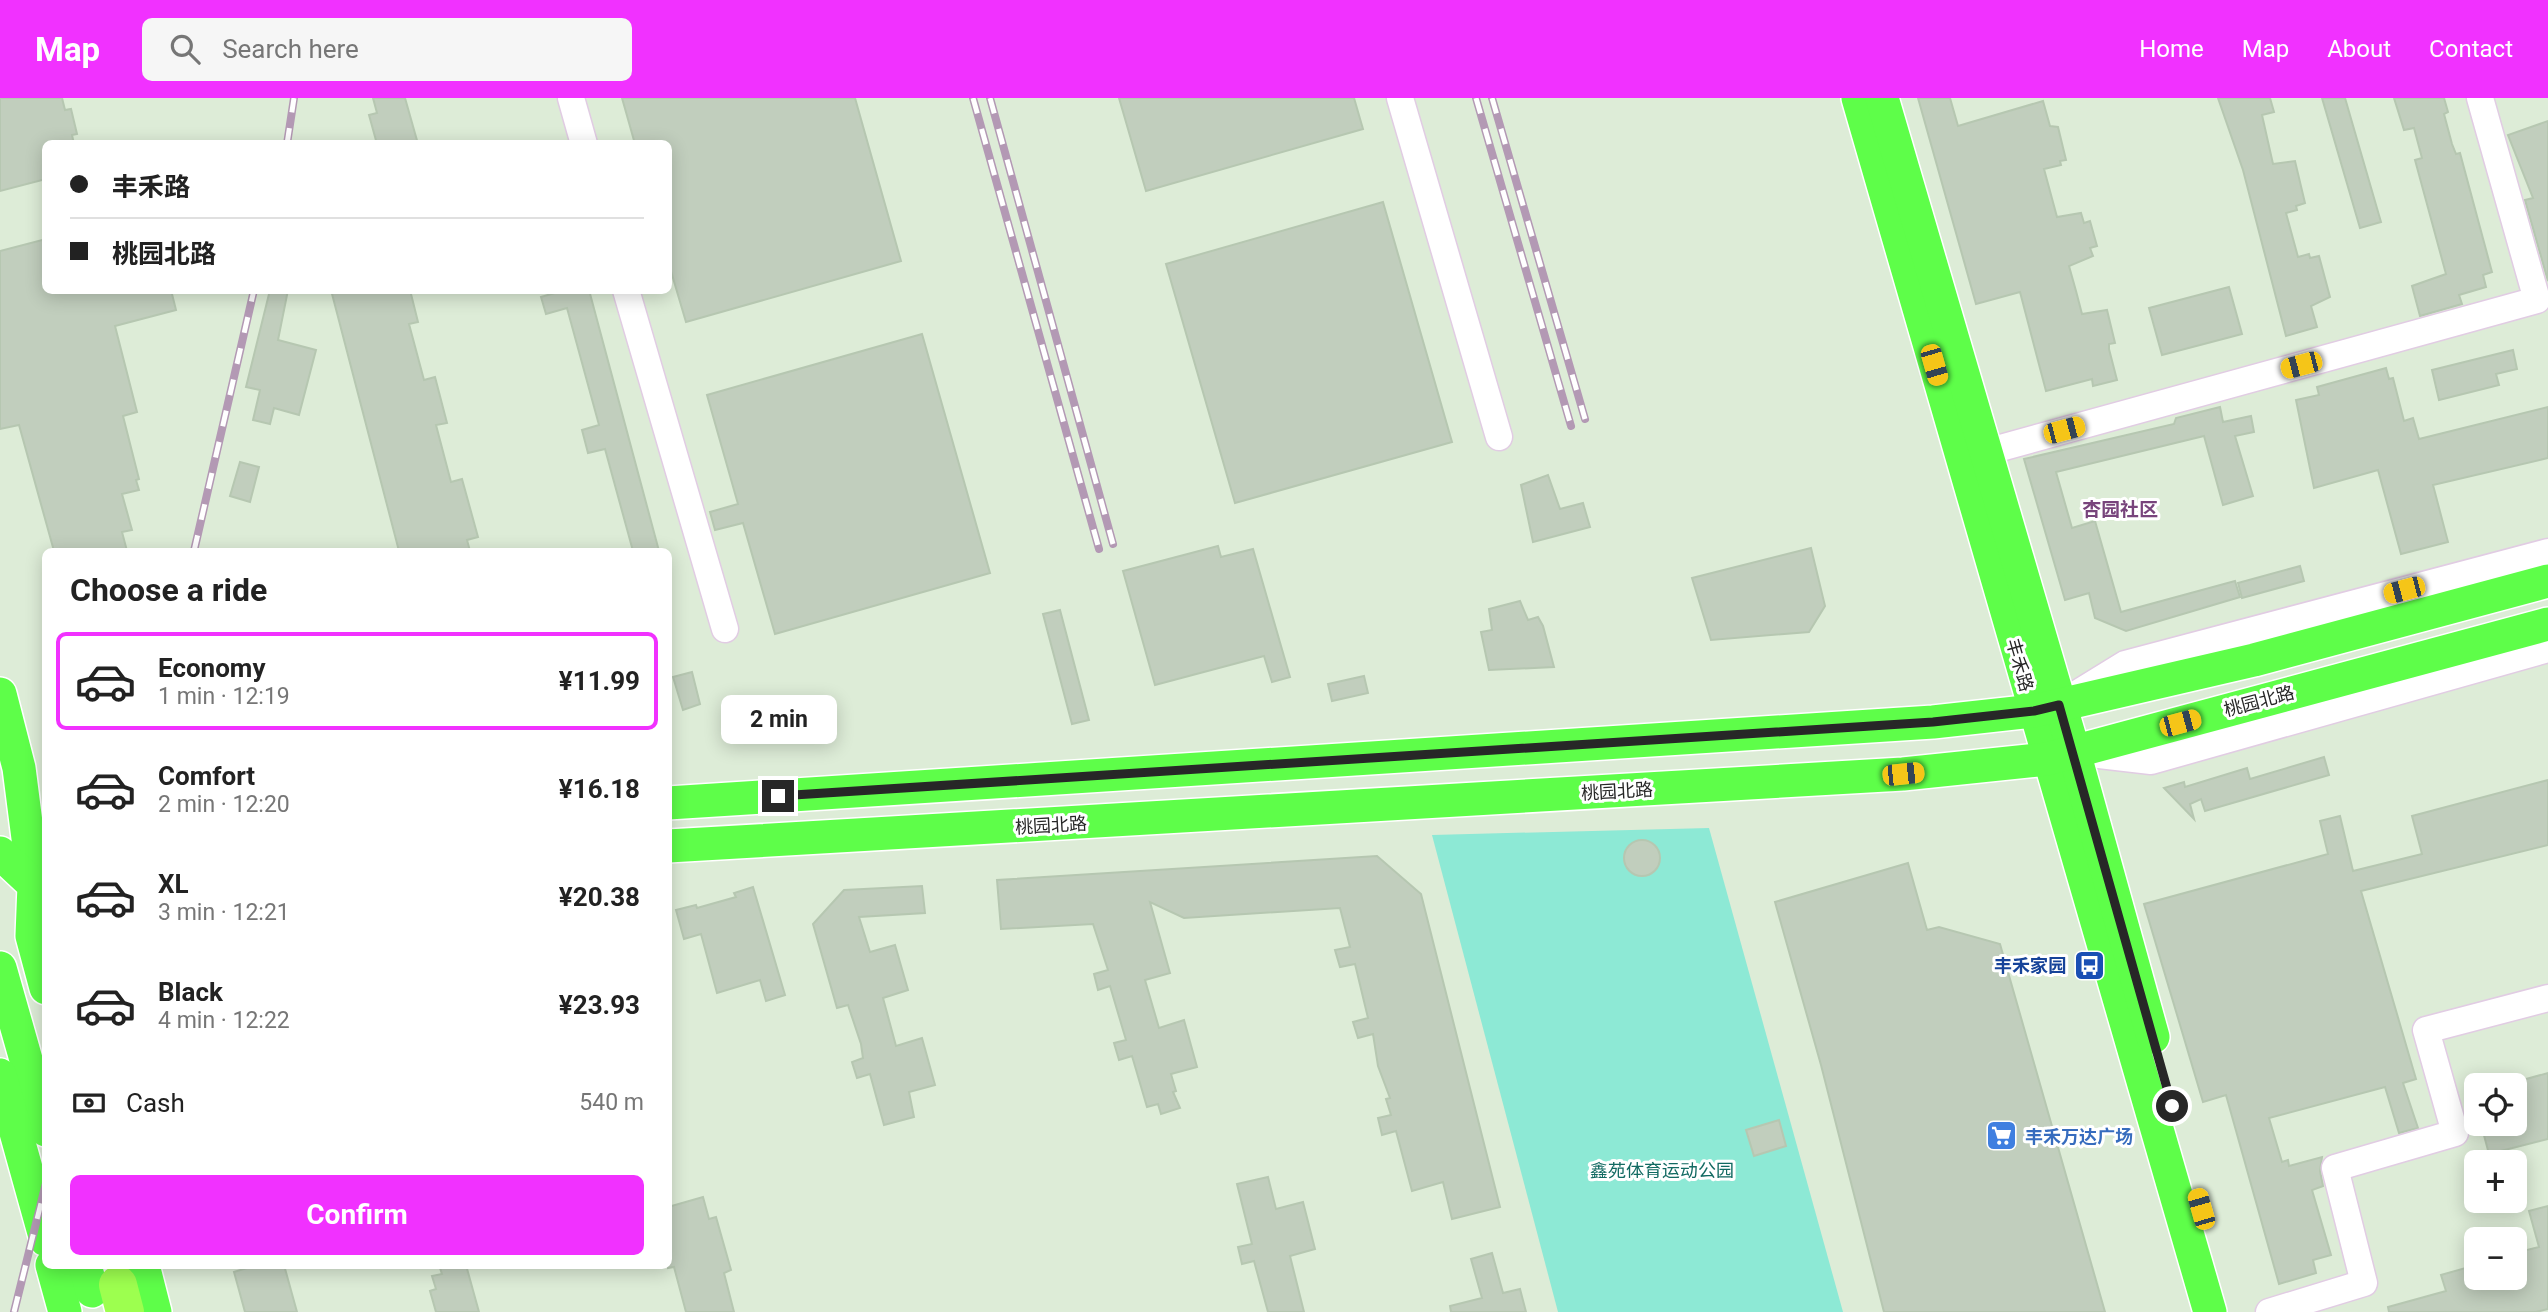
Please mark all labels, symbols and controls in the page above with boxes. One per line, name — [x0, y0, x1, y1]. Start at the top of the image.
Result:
search box — [142, 18, 632, 81]
text: Map — [35, 30, 100, 69]
icon: search — [166, 30, 204, 68]
text: Search here — [222, 34, 359, 64]
text: Home — [2139, 35, 2204, 63]
text: Map — [2242, 35, 2289, 63]
text: About — [2327, 35, 2391, 63]
text: Contact — [2429, 35, 2513, 63]
text: 丰禾路 — [112, 172, 190, 202]
text: 桃园北路 — [112, 239, 216, 269]
car — [1919, 342, 1950, 388]
car — [2278, 349, 2325, 381]
car — [2041, 414, 2088, 446]
district label: 杏园社区 — [2082, 498, 2158, 521]
text: Choose a ride — [70, 571, 267, 609]
car — [2381, 574, 2428, 606]
street label: 丰禾路 — [2002, 636, 2038, 694]
icon: car — [74, 650, 137, 713]
text: Economy — [158, 653, 265, 683]
text: ¥11.99 — [559, 666, 640, 696]
street label: 桃园北路 — [2222, 682, 2296, 720]
text: 1 min · 12:19 — [158, 683, 290, 710]
callout: 2 min — [720, 694, 836, 744]
text: 2 min — [750, 706, 808, 733]
car — [2157, 707, 2204, 739]
icon: car — [74, 758, 137, 821]
text: Comfort — [158, 761, 255, 791]
car — [1882, 761, 1925, 787]
text: ¥16.18 — [559, 774, 640, 804]
street label: 桃园北路 — [1580, 779, 1654, 803]
route end — [762, 780, 794, 812]
text: 2 min · 12:20 — [158, 791, 290, 818]
street label: 桃园北路 — [1014, 813, 1088, 837]
icon: car — [74, 866, 137, 929]
text: XL — [158, 869, 189, 899]
text: ¥20.38 — [559, 882, 640, 912]
text: 3 min · 12:21 — [158, 899, 290, 926]
bus stop icon: 丰禾家园 — [2072, 948, 2106, 982]
place label: 丰禾家园 — [1994, 955, 2066, 976]
icon: car — [74, 974, 137, 1037]
text: Black — [158, 977, 223, 1007]
text: ¥23.93 — [559, 990, 640, 1020]
text: 4 min · 12:22 — [158, 1007, 290, 1034]
map controls — [2464, 1073, 2527, 1290]
button: locate — [2464, 1073, 2527, 1136]
icon: cash — [70, 1084, 108, 1122]
text: Cash — [126, 1088, 185, 1118]
text: 540 m — [579, 1089, 644, 1116]
route start — [2156, 1090, 2188, 1122]
supermarket icon: 丰禾万达广场 — [1985, 1119, 2019, 1153]
place label: 丰禾万达广场 — [2025, 1126, 2133, 1147]
button: + — [2464, 1150, 2527, 1213]
park label: 鑫苑体育运动公园 — [1590, 1160, 1734, 1181]
button: Confirm — [70, 1175, 644, 1255]
car — [2186, 1186, 2217, 1232]
button: − — [2464, 1227, 2527, 1290]

